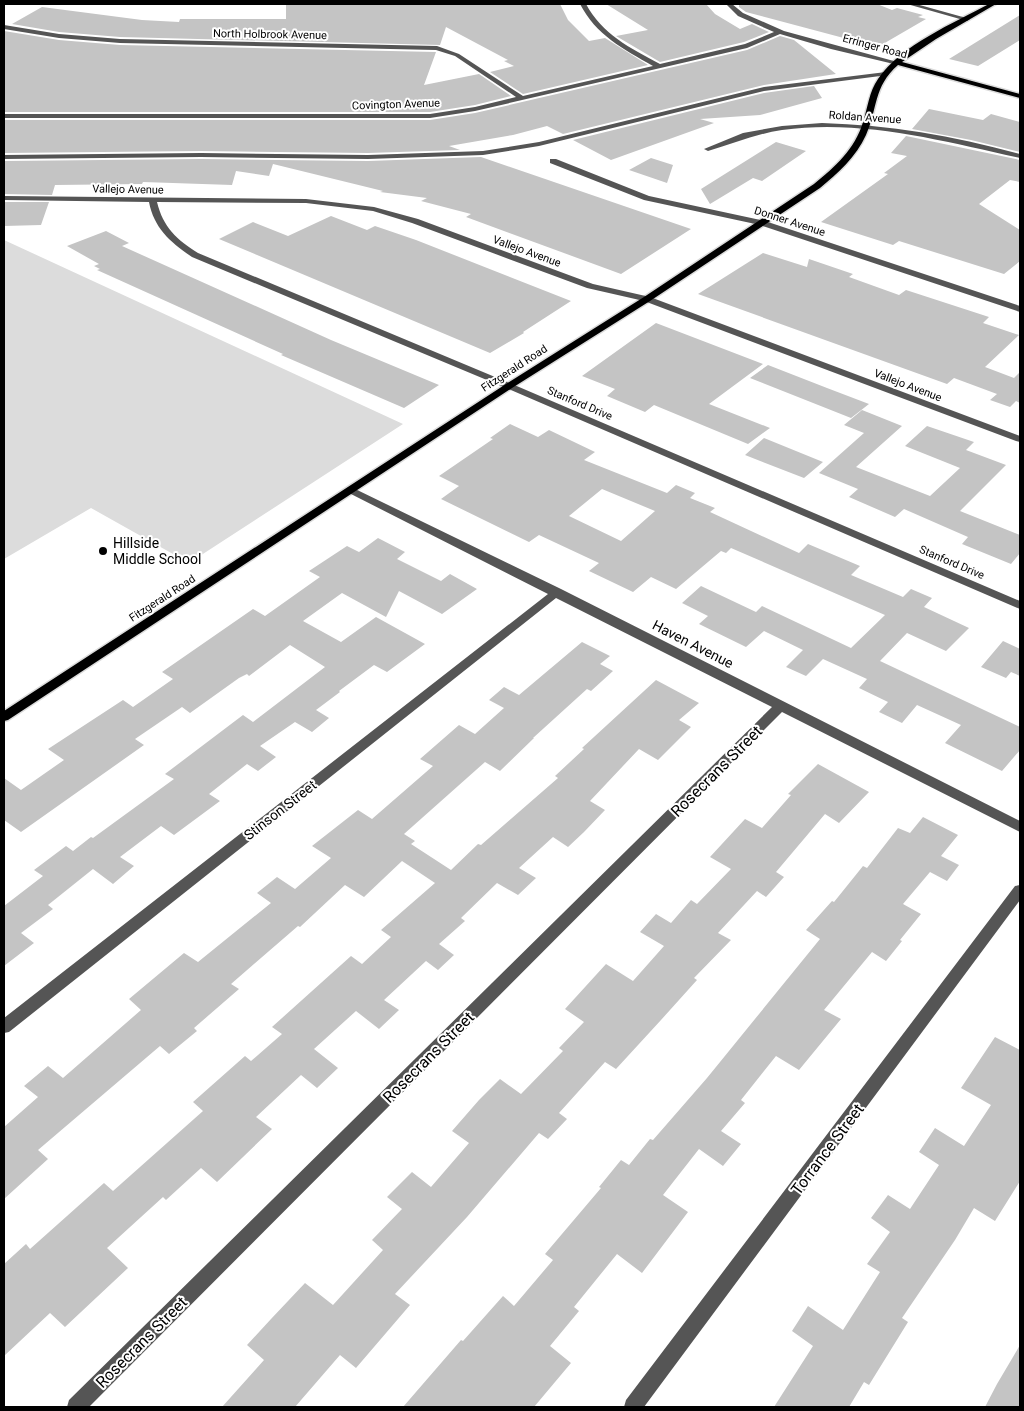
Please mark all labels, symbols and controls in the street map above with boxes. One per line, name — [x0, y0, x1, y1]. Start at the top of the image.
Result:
street label: North Holbrook Avenue — [213, 27, 327, 42]
street label: Erringer Road — [841, 32, 909, 61]
street label: Covington Avenue — [352, 96, 440, 113]
street label: Roldan Avenue — [828, 108, 902, 127]
street label: Vallejo Avenue — [92, 182, 164, 197]
street label: Donner Avenue — [753, 204, 827, 239]
street label: Vallejo Avenue — [491, 233, 563, 270]
street label: Fitzgerald Road — [479, 342, 550, 395]
street label: Vallejo Avenue — [872, 367, 944, 404]
street label: Stanford Drive — [545, 384, 615, 423]
place label: Hillside Middle School — [113, 535, 201, 567]
street label: Stanford Drive — [917, 543, 987, 582]
marker: Hillside Middle School — [97, 545, 109, 557]
street label: Fitzgerald Road — [127, 572, 198, 625]
street label: Haven Avenue — [650, 617, 736, 671]
street label: Rosecrans Street — [667, 722, 766, 821]
street label: Stinson Street — [241, 777, 320, 843]
street label: Rosecrans Street — [379, 1008, 478, 1107]
street label: Torrance Street — [787, 1100, 868, 1199]
street label: Rosecrans Street — [92, 1293, 191, 1392]

